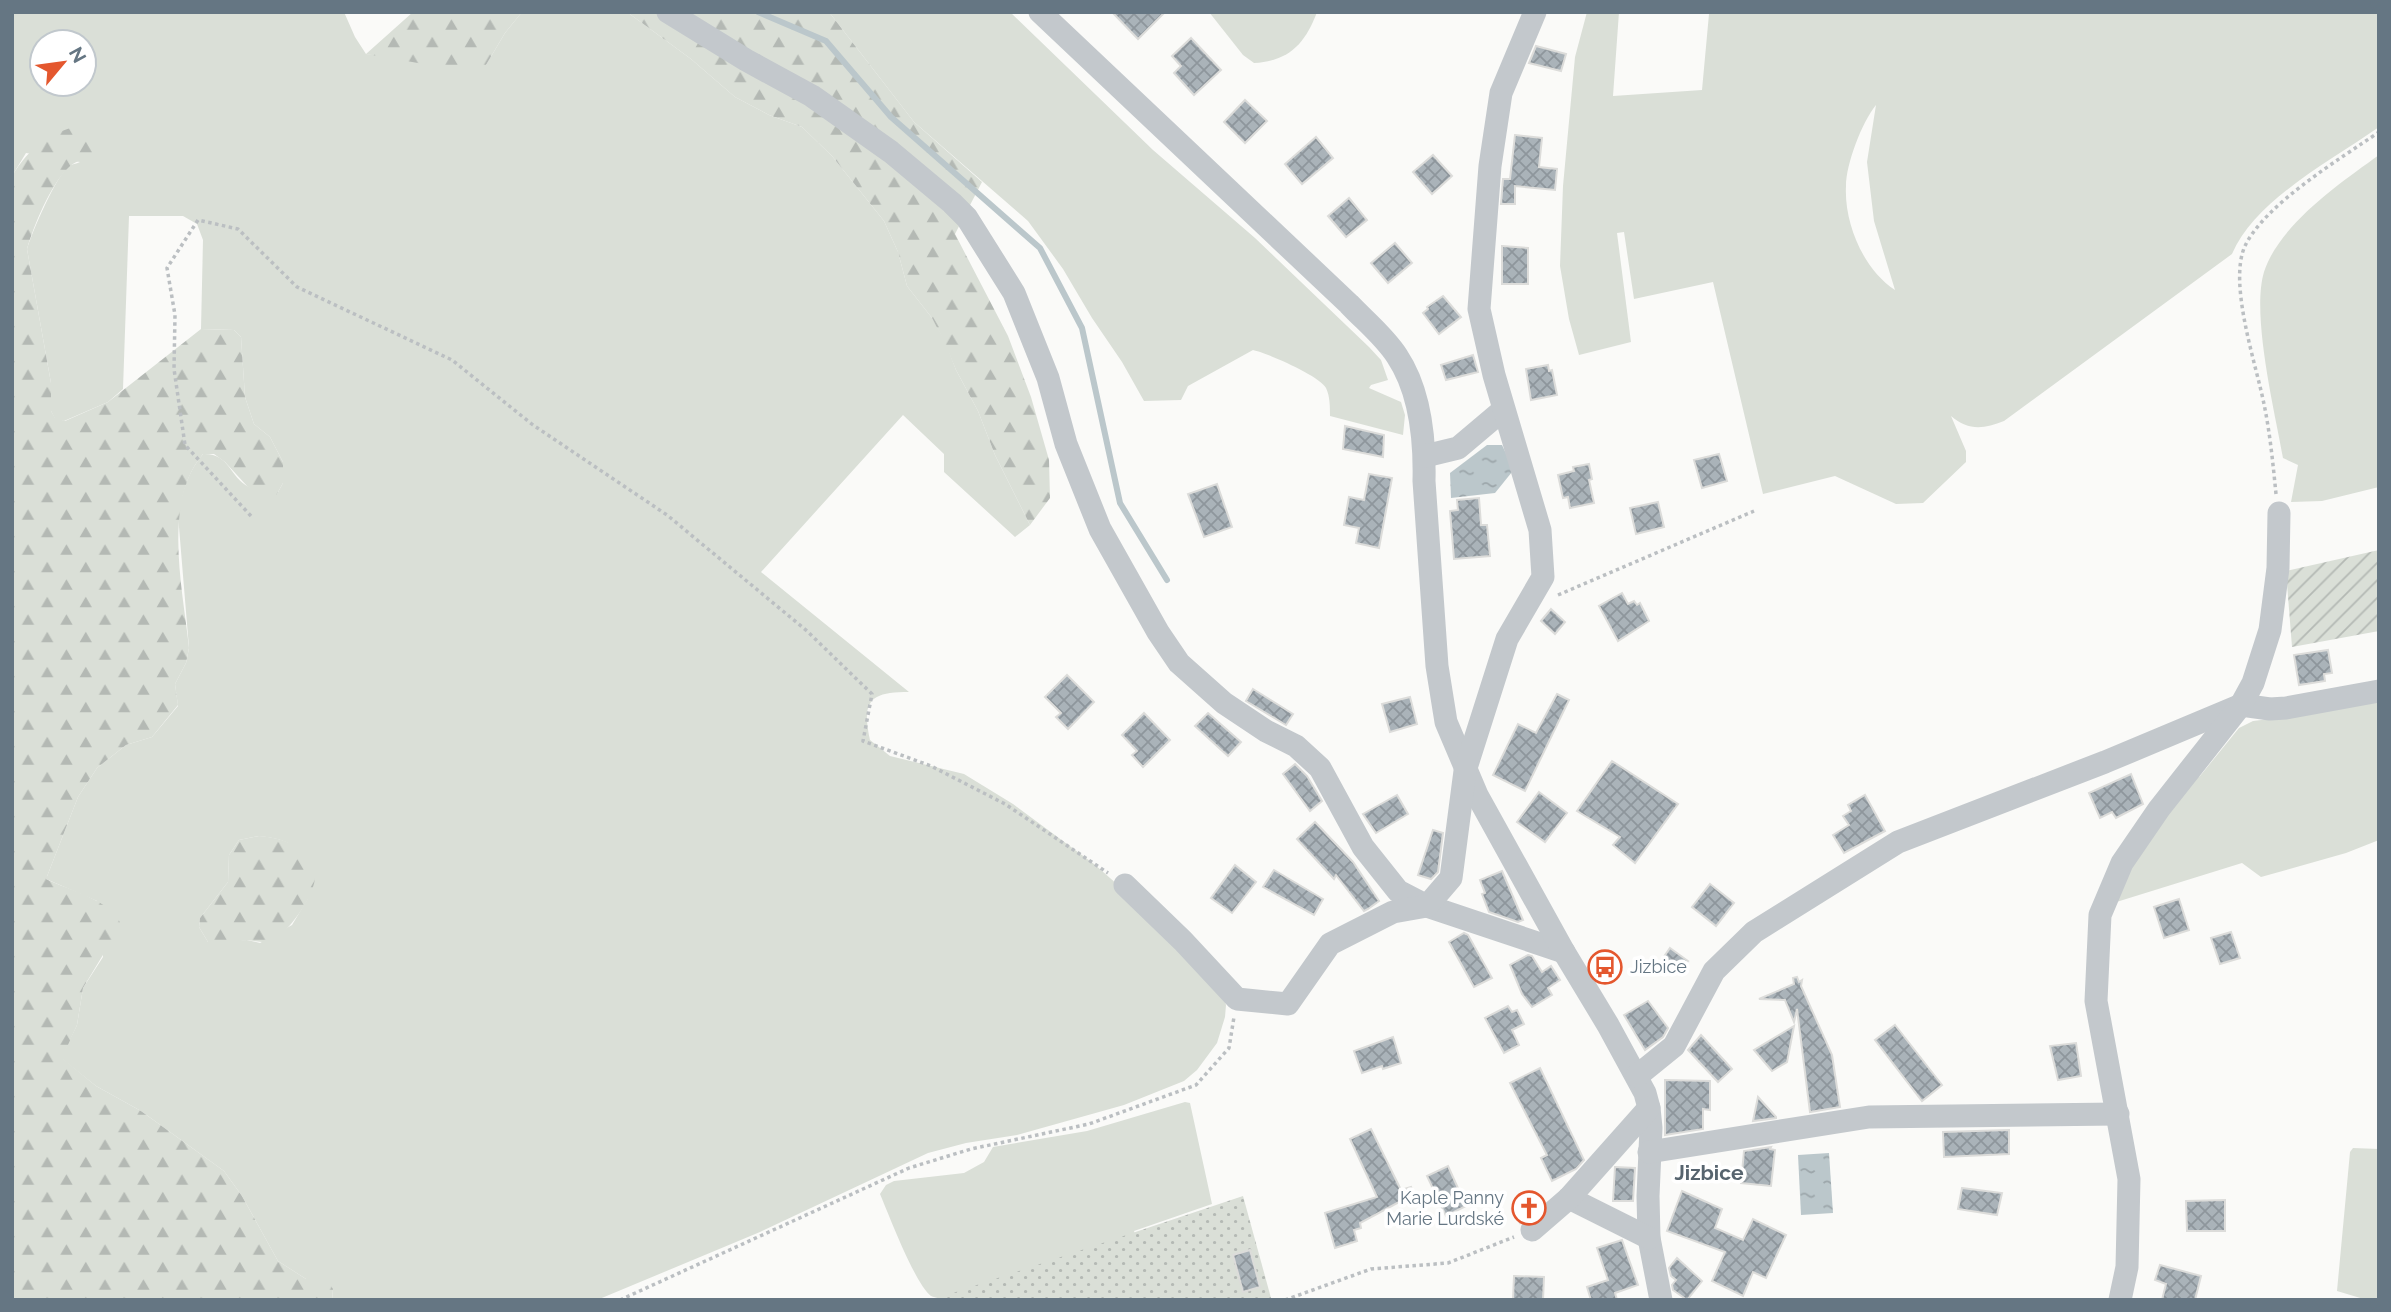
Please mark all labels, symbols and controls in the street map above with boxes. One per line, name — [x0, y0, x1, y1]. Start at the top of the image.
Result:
north arrow — [28, 28, 98, 98]
text: N — [65, 43, 91, 66]
bus stop icon: Jizbice — [1586, 948, 1624, 986]
place label: Jizbice — [1630, 956, 1687, 977]
district label: Jizbice — [1674, 1160, 1744, 1185]
place label: Kaple Panny Marie Lurdské — [1386, 1187, 1504, 1229]
church icon: Kaple Panny Marie Lurdské — [1510, 1189, 1548, 1227]

